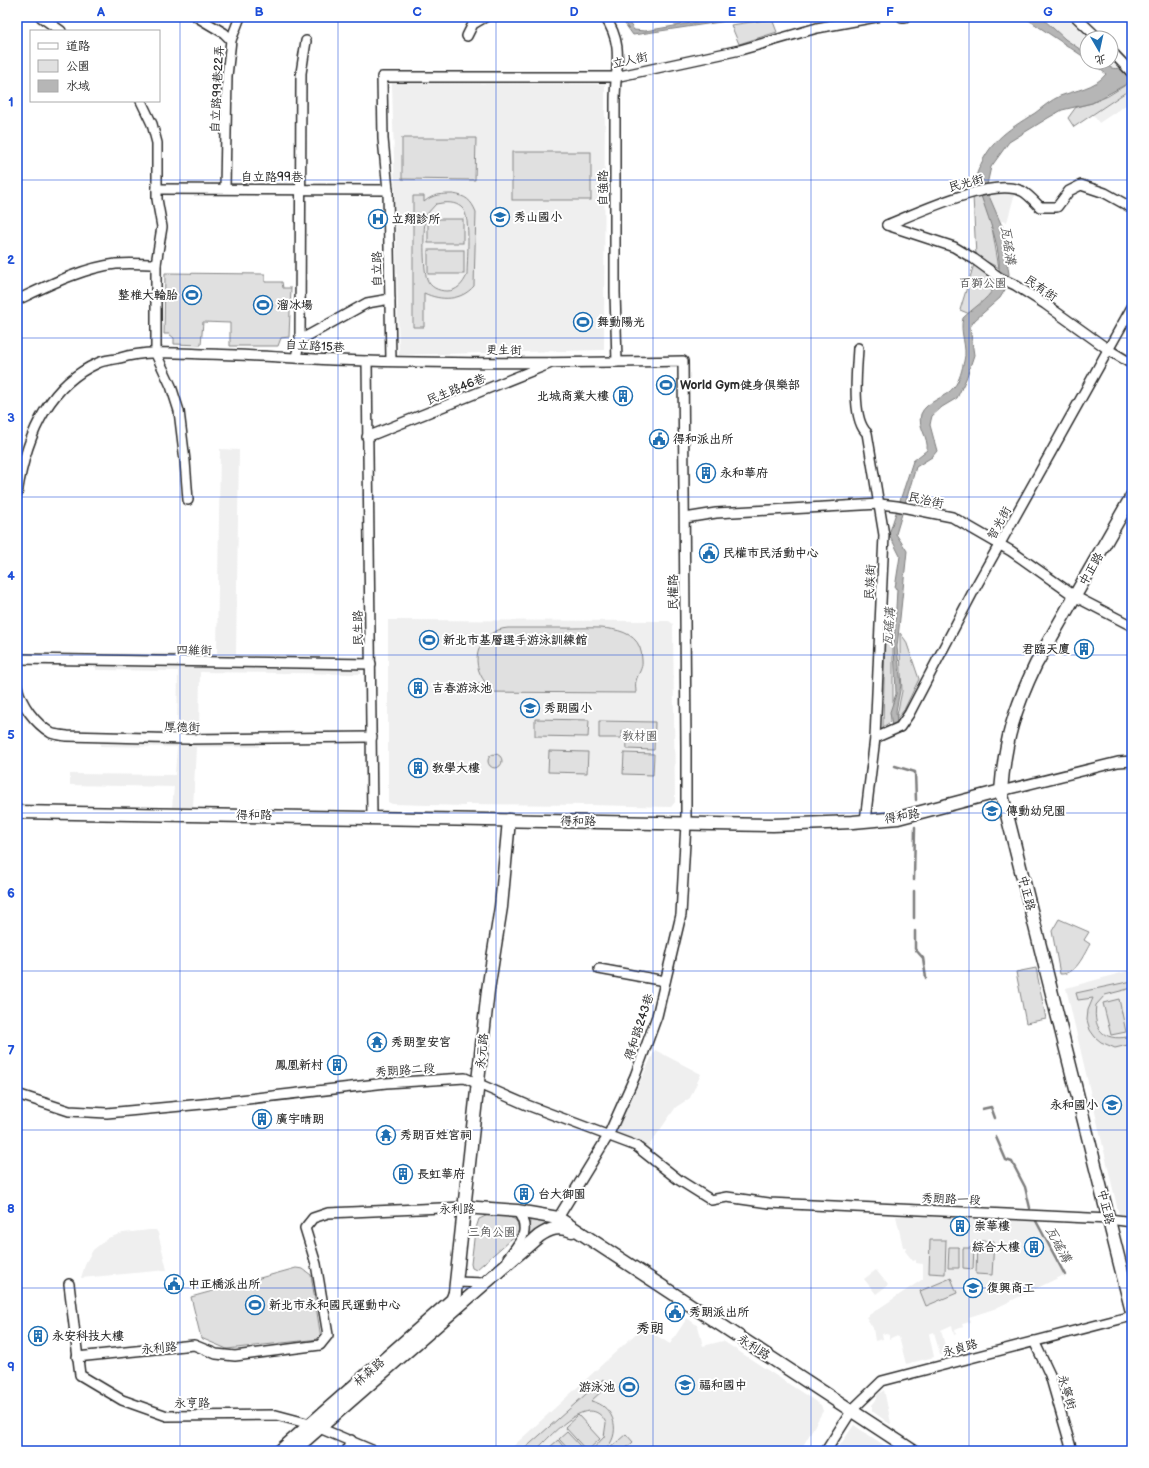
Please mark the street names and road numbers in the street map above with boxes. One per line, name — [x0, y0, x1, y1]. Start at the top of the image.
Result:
street label: 自立路99巷22弄 — [208, 45, 227, 133]
street label: 立人街 — [611, 49, 649, 72]
street label: 自立路99巷 — [241, 170, 303, 185]
street label: 自強路 — [596, 170, 611, 206]
street label: 民光街 — [947, 172, 985, 195]
street label: 自立路 — [370, 251, 385, 287]
street label: 民有街 — [1022, 272, 1060, 305]
street label: 自立路15巷 — [285, 337, 345, 356]
street label: 更生街 — [486, 343, 522, 358]
street label: 民生路46巷 — [424, 371, 488, 408]
street label: 民治街 — [907, 489, 945, 512]
street label: 智光街 — [984, 504, 1015, 543]
street label: 中正路 — [1076, 550, 1107, 589]
street label: 民族街 — [862, 564, 879, 600]
street label: 民權路 — [666, 574, 681, 610]
street label: 民生路 — [351, 610, 366, 646]
street label: 四維街 — [176, 643, 212, 658]
street label: 厚德街 — [164, 720, 200, 735]
street label: 得和路 — [883, 806, 921, 827]
street label: 得和路 — [236, 808, 272, 823]
street label: 得和路 — [560, 814, 596, 829]
street label: 中正路 — [1015, 874, 1038, 912]
street label: 得和路243巷 — [622, 992, 657, 1063]
street label: 永元路 — [473, 1032, 492, 1070]
street label: 秀朗路二段 — [375, 1061, 435, 1080]
street label: 中正路 — [1094, 1188, 1117, 1226]
street label: 秀朗路一段 — [921, 1191, 981, 1208]
street label: 永利路 — [439, 1202, 475, 1217]
street label: 永利路 — [735, 1331, 773, 1364]
street label: 永貞路 — [941, 1337, 979, 1360]
street label: 永利路 — [140, 1339, 178, 1358]
street label: 林森路 — [351, 1355, 388, 1390]
street label: 永寧街 — [1054, 1373, 1079, 1412]
street label: 永亨路 — [174, 1396, 210, 1411]

